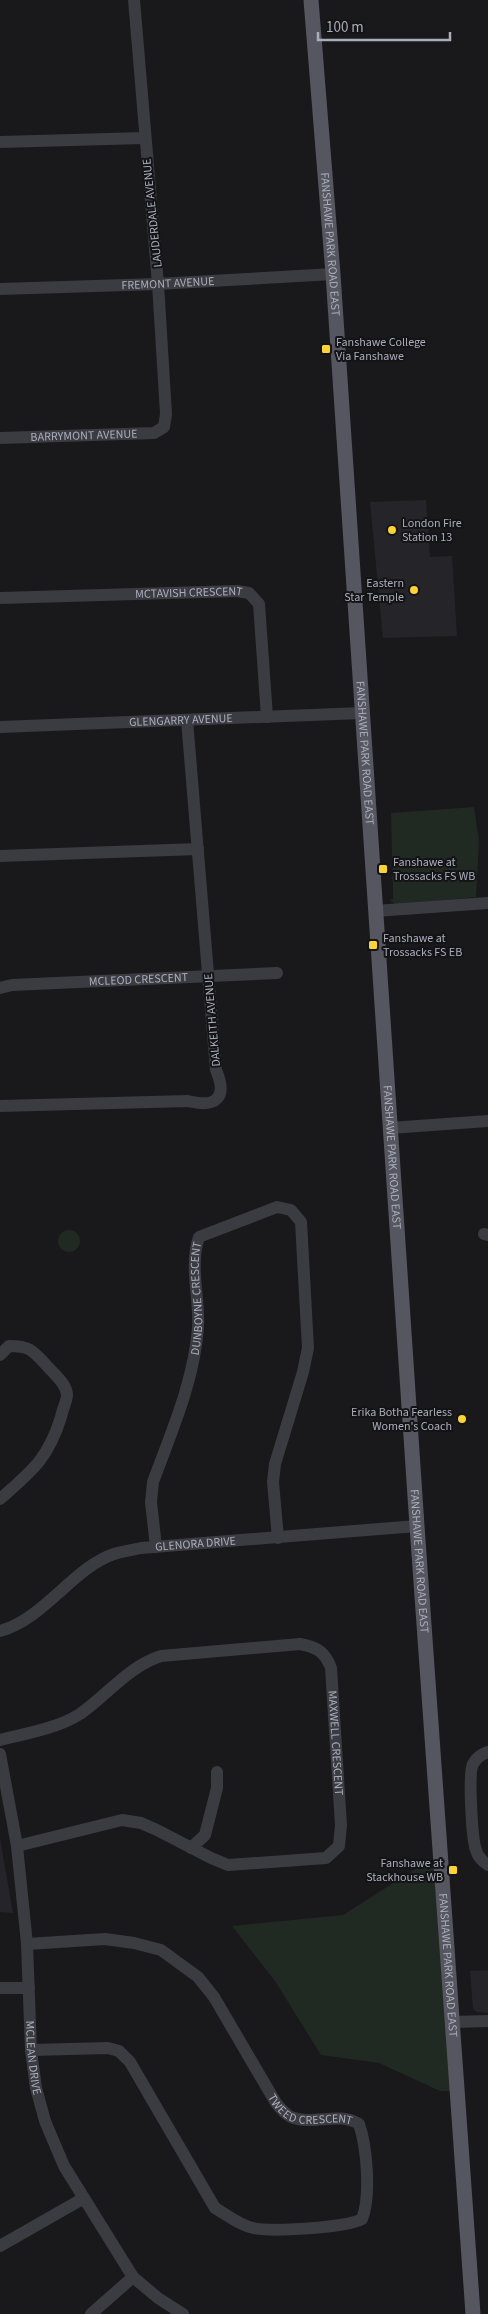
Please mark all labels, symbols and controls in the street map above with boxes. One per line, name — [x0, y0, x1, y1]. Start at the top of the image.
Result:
scale bar — [318, 10, 450, 42]
text: 100 m — [326, 17, 364, 38]
street label: LAUDERDALE AVENUE — [138, 158, 167, 268]
street label: FANSHAWE PARK ROAD EAST — [316, 172, 344, 317]
street label: FREMONT AVENUE — [121, 273, 215, 294]
place label: Fanshawe College Via Fanshawe — [336, 334, 426, 365]
marker: Fanshawe College Via Fanshawe — [320, 343, 332, 355]
street label: BARRYMONT AVENUE — [30, 426, 138, 446]
place label: London Fire Station 13 — [402, 515, 462, 546]
marker: London Fire Station 13 — [386, 524, 398, 536]
place label: Eastern Star Temple — [344, 575, 404, 606]
street label: MCTAVISH CRESCENT — [135, 583, 244, 603]
marker: Eastern Star Temple — [408, 584, 420, 596]
street label: FANSHAWE PARK ROAD EAST — [351, 681, 378, 826]
street label: GLENGARRY AVENUE — [129, 710, 233, 731]
place label: Fanshawe at Trossacks FS WB — [393, 854, 475, 885]
marker: Fanshawe at Trossacks FS WB — [377, 863, 389, 875]
place label: Fanshawe at Trossacks FS EB — [383, 930, 462, 961]
marker: Fanshawe at Trossacks FS EB — [367, 939, 379, 951]
street label: MCLEOD CRESCENT — [89, 969, 189, 991]
street label: DALKEITH AVENUE — [200, 973, 225, 1067]
street label: FANSHAWE PARK ROAD EAST — [378, 1085, 405, 1230]
street label: DUNBOYNE CRESCENT — [187, 1240, 207, 1357]
place label: Erika Botha Fearless Women's Coach — [351, 1404, 452, 1435]
marker: Erika Botha Fearless Women's Coach — [456, 1413, 468, 1425]
street label: FANSHAWE PARK ROAD EAST — [406, 1489, 433, 1634]
street label: GLENORA DRIVE — [154, 1532, 237, 1556]
street label: MAXWELL CRESCENT — [323, 1690, 347, 1797]
place label: Fanshawe at Stackhouse WB — [366, 1855, 443, 1886]
marker: Fanshawe at Stackhouse WB — [447, 1864, 459, 1876]
street label: FANSHAWE PARK ROAD EAST — [434, 1893, 461, 2038]
street label: MCLEAN DRIVE — [21, 2020, 45, 2097]
street label: TWEED CRESCENT — [263, 2091, 355, 2129]

